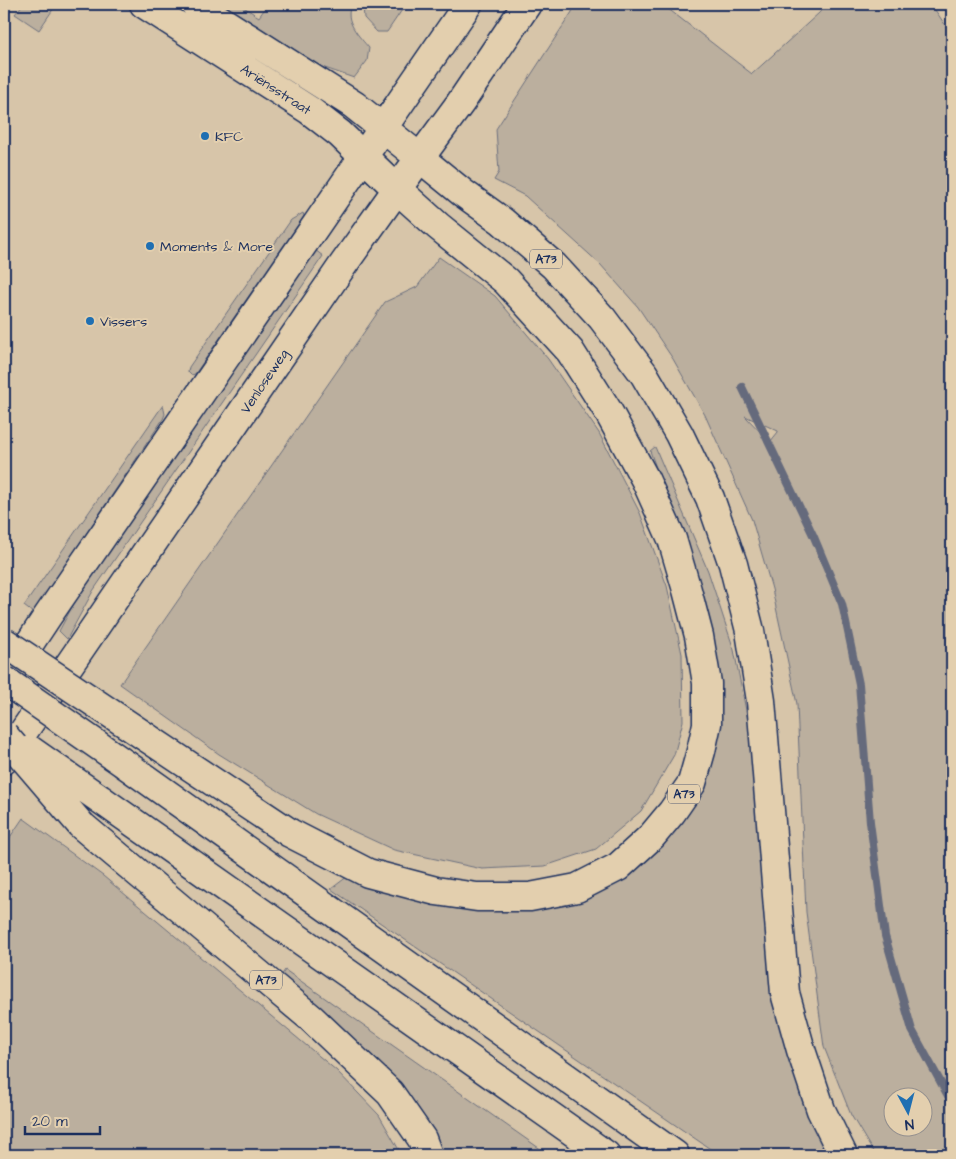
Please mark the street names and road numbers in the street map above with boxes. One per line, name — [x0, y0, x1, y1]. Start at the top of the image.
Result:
street label: Ariënsstraat — [236, 59, 315, 120]
road number: A73 — [530, 250, 562, 268]
street label: Venloseweg — [236, 345, 294, 418]
road number: A73 — [668, 784, 700, 804]
road number: A73 — [250, 970, 282, 990]

